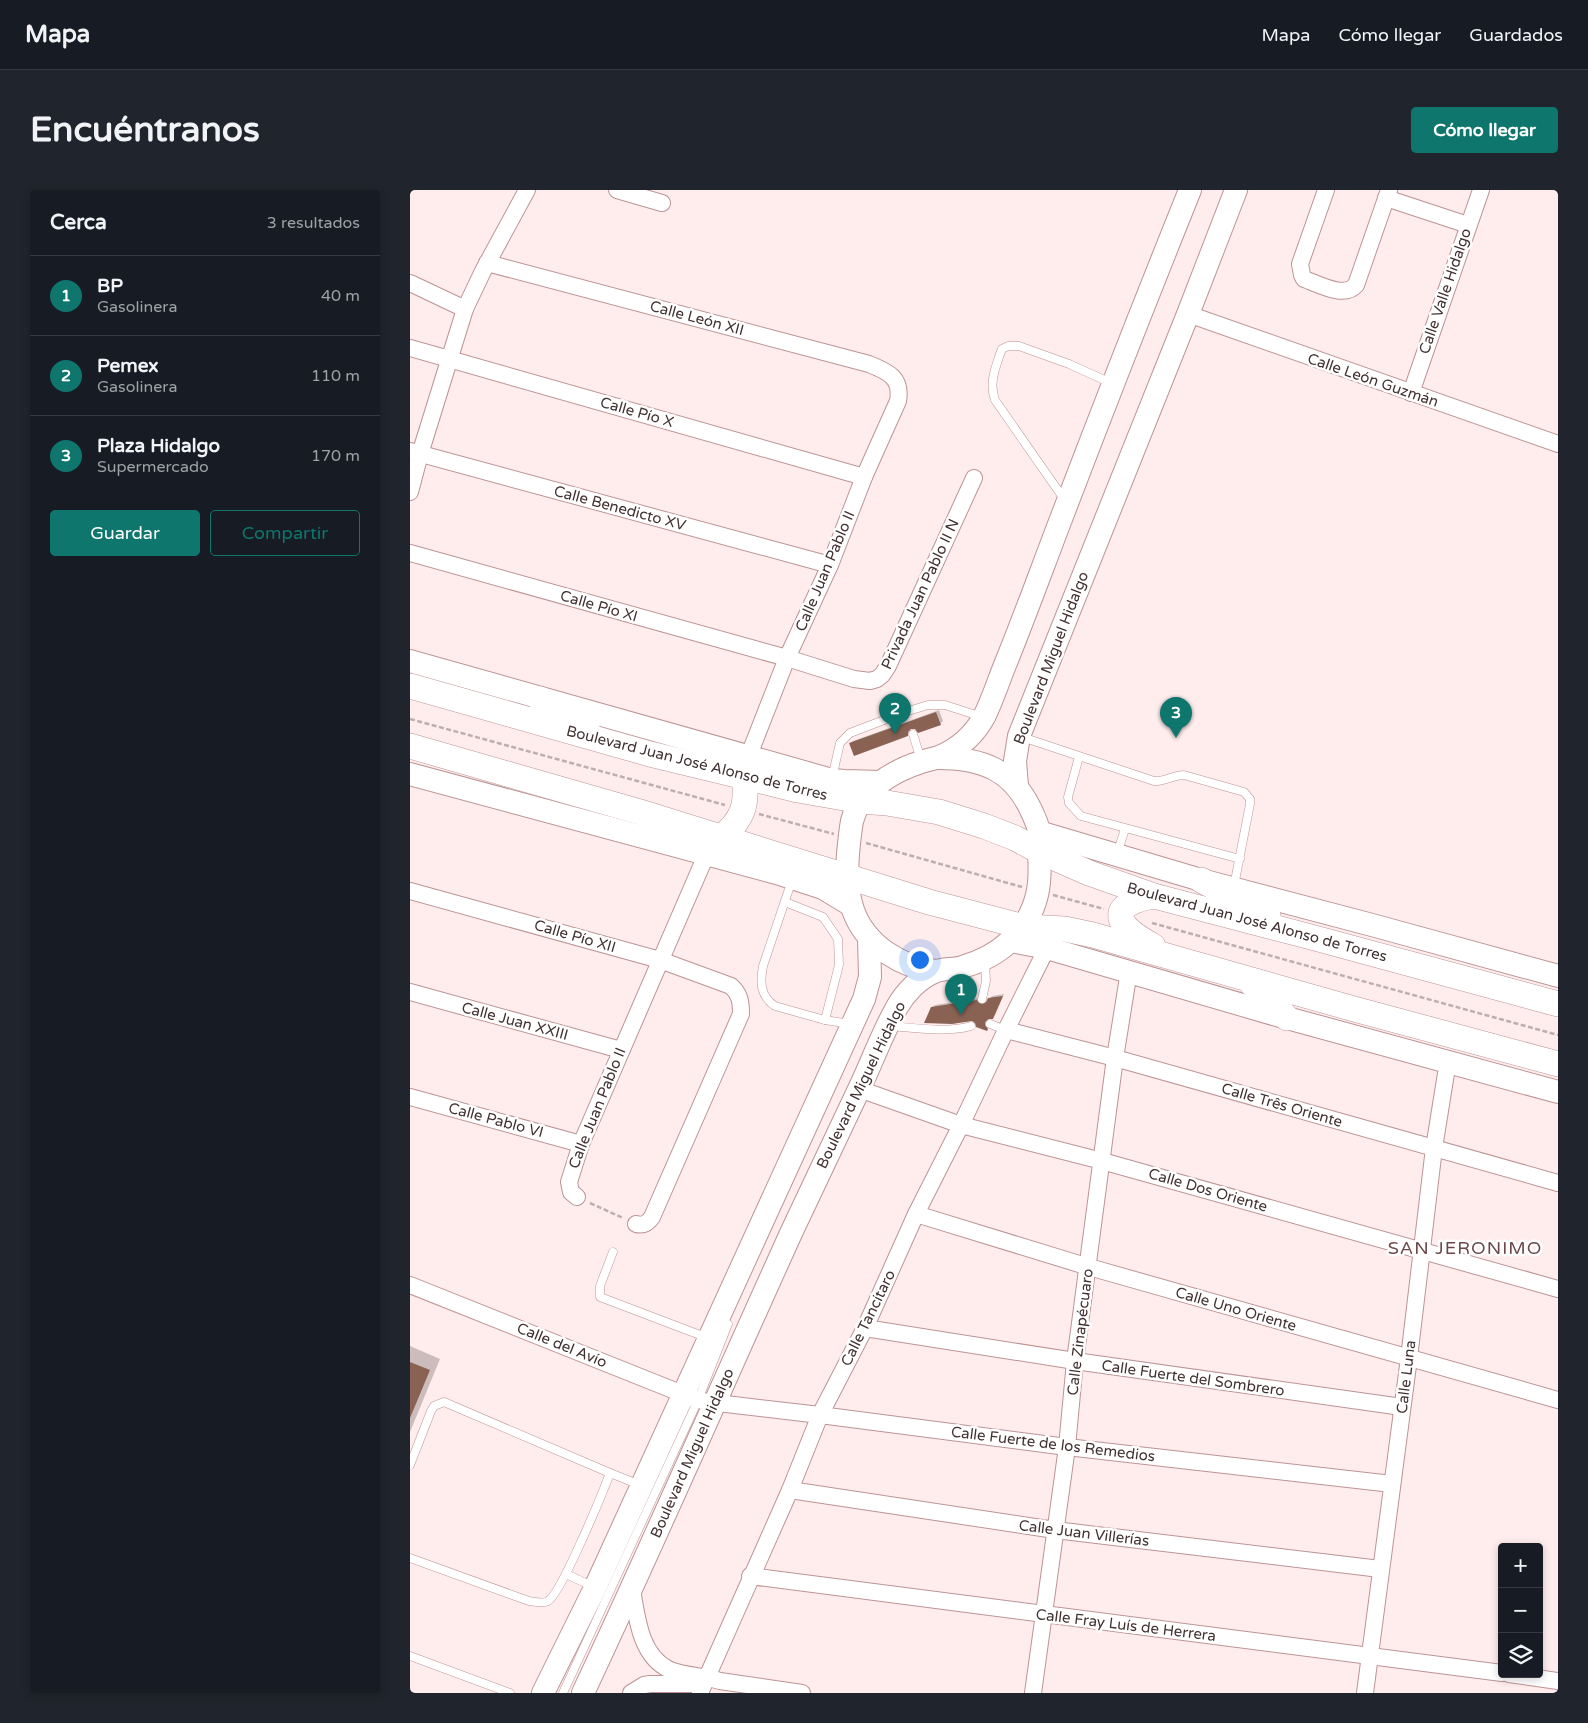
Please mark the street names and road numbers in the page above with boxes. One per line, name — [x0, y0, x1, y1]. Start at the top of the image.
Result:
street label: Calle Valle Hidalgo — [1415, 226, 1475, 356]
street label: Calle León XII — [648, 297, 746, 339]
street label: Calle León Guzmán — [1305, 349, 1441, 411]
street label: Calle Pío X — [598, 393, 676, 431]
street label: Calle Benedicto XV — [552, 482, 689, 534]
street label: Calle Juan Pablo II — [791, 508, 859, 634]
street label: Privada Juan Pablo II N — [877, 516, 963, 672]
street label: Boulevard Miguel Hidalgo — [1010, 569, 1092, 747]
street label: Calle Pío XI — [558, 586, 640, 626]
street label: Boulevard Juan José Alonso de Torres — [565, 722, 829, 804]
street label: Boulevard Juan José Alonso de Torres — [1125, 879, 1389, 965]
street label: Calle Pío XII — [532, 916, 618, 956]
street label: Calle Juan XXIII — [460, 998, 570, 1044]
street label: Boulevard Miguel Hidalgo — [813, 998, 909, 1172]
street label: Calle Juan Pablo II — [564, 1045, 630, 1171]
street label: Calle Três Oriente — [1219, 1079, 1345, 1131]
street label: Calle Pablo VI — [446, 1099, 546, 1141]
street label: Calle Dos Oriente — [1146, 1164, 1270, 1216]
street label: Calle Tancítaro — [837, 1267, 899, 1369]
street label: Calle Zinapécuaro — [1063, 1268, 1097, 1396]
street label: Calle Uno Oriente — [1173, 1283, 1299, 1335]
street label: Calle del Avío — [514, 1319, 610, 1371]
street label: Calle Luna — [1393, 1339, 1419, 1415]
street label: Calle Fuerte del Sombrero — [1100, 1356, 1286, 1400]
street label: Boulevard Miguel Hidalgo — [646, 1365, 738, 1541]
street label: Calle Fuerte de los Remedios — [950, 1423, 1156, 1465]
street label: Calle Juan Villerías — [1018, 1516, 1150, 1550]
street label: Calle Fray Luís de Herrera — [1035, 1605, 1217, 1645]

